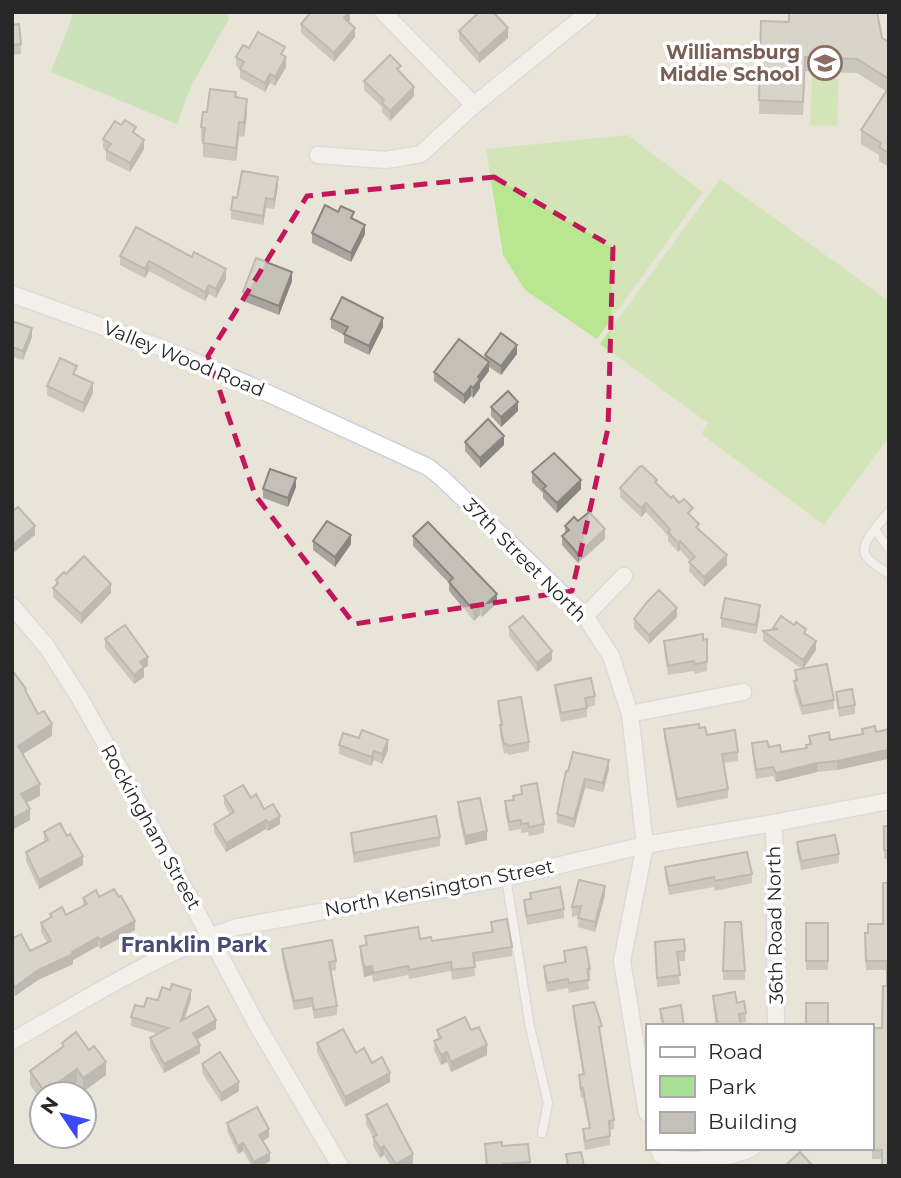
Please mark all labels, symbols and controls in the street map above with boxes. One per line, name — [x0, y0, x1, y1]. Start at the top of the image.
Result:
place label: Williamsburg Middle School — [660, 41, 800, 86]
school or university icon: Williamsburg Middle School — [806, 44, 844, 82]
street label: Valley Wood Road — [100, 316, 268, 402]
street label: 37th Street North — [458, 493, 592, 627]
street label: Rockingham Street — [96, 740, 206, 914]
street label: 36th Road North — [762, 846, 788, 1004]
street label: North Kensington Street — [322, 854, 556, 922]
district label: Franklin Park — [121, 932, 267, 957]
legend — [646, 1024, 873, 1150]
text: Road — [708, 1039, 763, 1064]
text: Park — [708, 1074, 756, 1099]
north arrow — [28, 1080, 98, 1150]
text: N — [36, 1093, 63, 1118]
text: Building — [708, 1109, 798, 1134]

